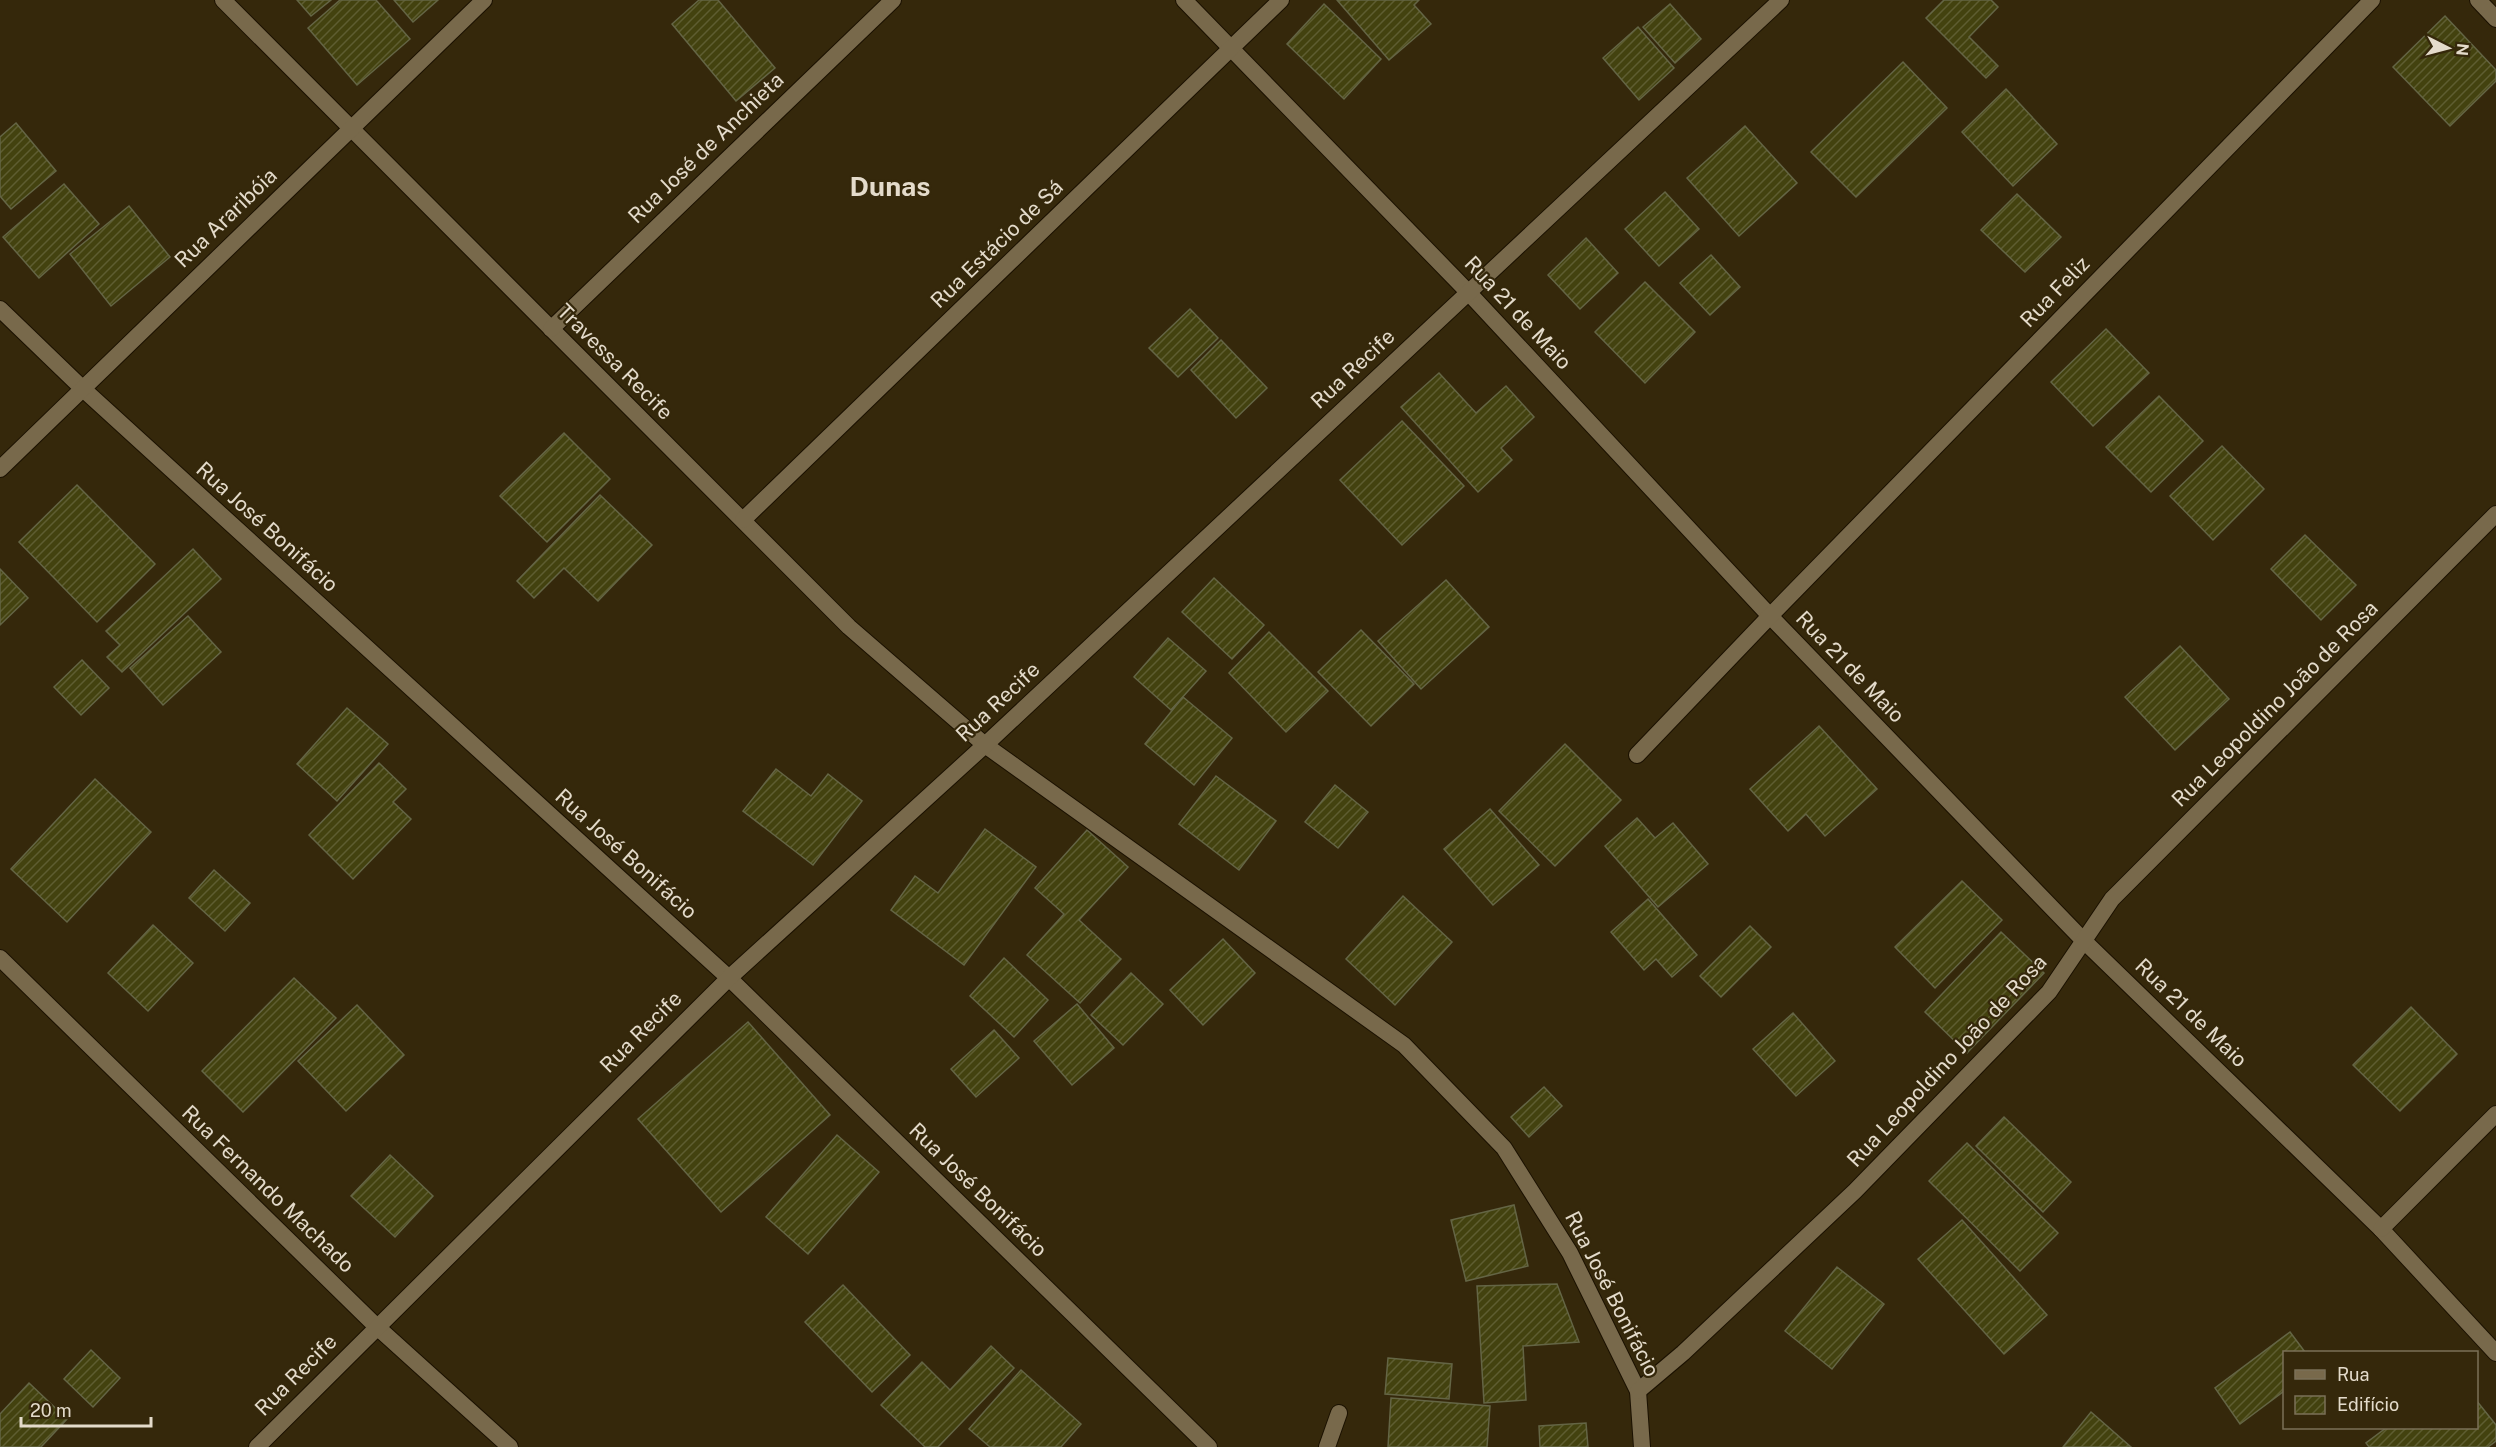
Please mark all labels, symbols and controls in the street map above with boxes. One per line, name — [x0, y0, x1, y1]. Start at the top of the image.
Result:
north arrow — [2418, 18, 2478, 78]
text: N — [2452, 42, 2473, 57]
street label: Rua José de Anchieta — [623, 67, 789, 228]
street label: Rua Araribóia — [169, 163, 282, 273]
district label: Dunas — [850, 170, 930, 202]
street label: Rua Estácio de Sá — [925, 174, 1068, 313]
street label: Rua 21 de Maio — [1460, 251, 1577, 374]
street label: Rua Feliz — [2015, 251, 2094, 332]
street label: Travessa Recife — [552, 299, 678, 425]
street label: Rua Recife — [1306, 324, 1400, 414]
street label: Rua José Bonifácio — [191, 456, 343, 597]
street label: Rua Leopoldino João de Rosa — [2166, 595, 2383, 812]
street label: Rua 21 de Maio — [1791, 606, 1910, 728]
street label: Rua Recife — [951, 657, 1045, 747]
street label: Rua José Bonifácio — [550, 783, 702, 924]
street label: Rua Leopoldino João de Rosa — [1842, 949, 2052, 1172]
street label: Rua 21 de Maio — [2130, 953, 2252, 1072]
street label: Rua Recife — [595, 986, 687, 1078]
street label: Rua Fernando Machado — [177, 1100, 360, 1277]
street label: Rua José Bonifácio — [904, 1117, 1053, 1262]
street label: Rua José Bonifácio — [1560, 1207, 1665, 1381]
street label: Rua Recife — [250, 1329, 342, 1421]
legend — [2283, 1351, 2478, 1429]
text: Rua — [2337, 1364, 2369, 1385]
scale bar — [21, 1390, 152, 1428]
text: Edifício — [2337, 1394, 2399, 1415]
text: 20 m — [30, 1400, 72, 1421]

